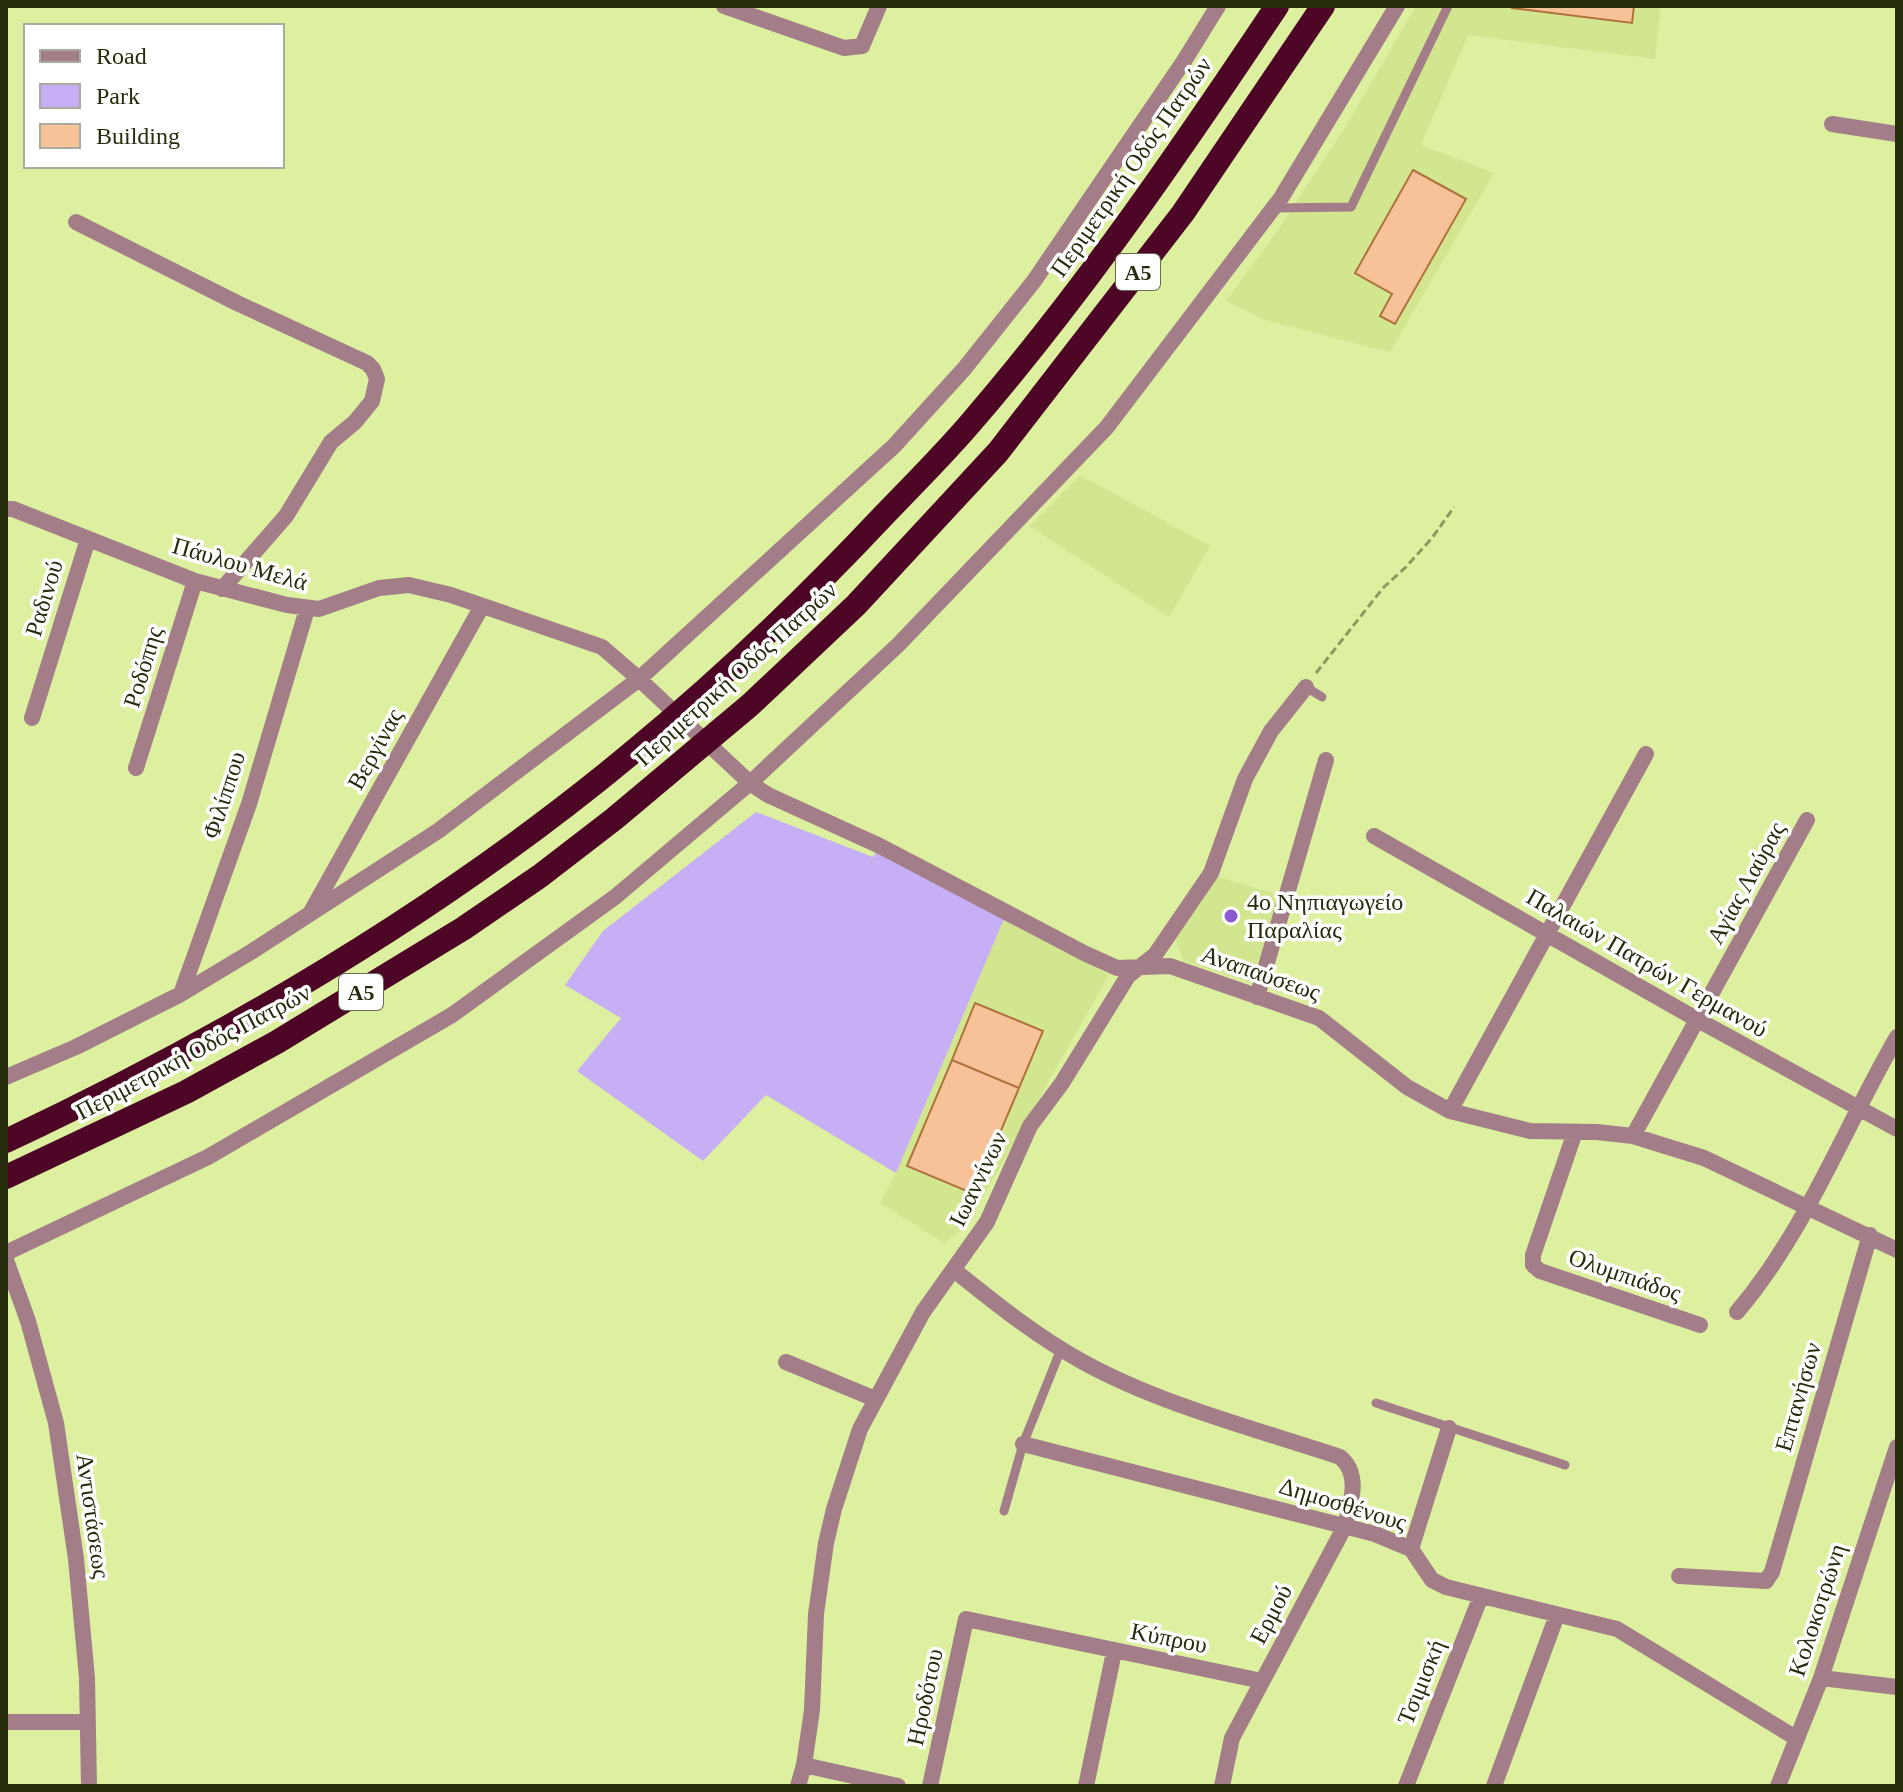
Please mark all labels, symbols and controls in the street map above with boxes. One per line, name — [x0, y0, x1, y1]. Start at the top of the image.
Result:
legend — [24, 24, 284, 168]
text: Road — [96, 43, 147, 69]
street label: Περιμετρική Οδός Πατρών — [1045, 52, 1217, 282]
text: Park — [96, 83, 140, 109]
text: Building — [96, 123, 180, 149]
road number: Α5 — [1116, 254, 1160, 290]
street label: Πάυλου Μελά — [170, 532, 311, 596]
street label: Ραδινού — [20, 557, 68, 639]
street label: Περιμετρική Οδός Πατρών — [630, 577, 842, 771]
street label: Ροδόπης — [118, 623, 168, 710]
street label: Βεργίνας — [342, 704, 408, 794]
street label: Φιλίππου — [198, 748, 250, 842]
street label: Αγίας Λαύρας — [1702, 817, 1790, 949]
street label: Παλαιών Πατρών Γερμανού — [1522, 883, 1772, 1043]
place label: 4o Νηπιαγωγείο Παραλίας — [1247, 889, 1403, 943]
marker: 4o Νηπιαγωγείο Παραλίας — [1222, 907, 1240, 925]
street label: Αναπαύσεως — [1198, 941, 1324, 1006]
road number: Α5 — [339, 974, 383, 1010]
street label: Περιμετρική Οδός Πατρών — [71, 979, 315, 1125]
street label: Ιωαννίνων — [944, 1127, 1012, 1231]
street label: Ολυμπιάδος — [1565, 1244, 1685, 1307]
street label: Επτανήσων — [1770, 1339, 1826, 1454]
street label: Αντιστάσεως — [71, 1452, 115, 1581]
street label: Δημοσθένους — [1276, 1472, 1410, 1536]
street label: Κολοκοτρώνη — [1783, 1541, 1851, 1679]
street label: Ερμού — [1245, 1580, 1297, 1648]
street label: Κύπρου — [1129, 1618, 1209, 1658]
street label: Τσιμισκή — [1392, 1636, 1450, 1728]
street label: Ηροδότου — [902, 1646, 948, 1748]

